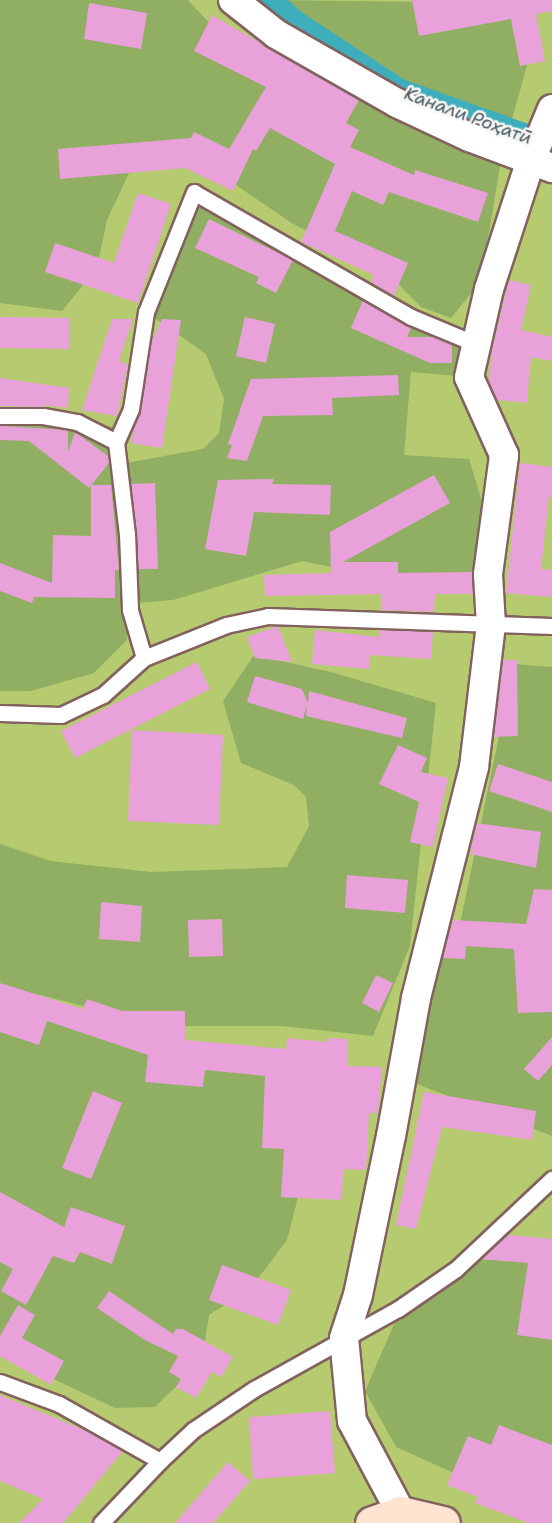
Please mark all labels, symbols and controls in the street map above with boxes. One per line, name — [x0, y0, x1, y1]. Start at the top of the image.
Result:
water label: Канали Роҳатӣ — [401, 83, 535, 149]

